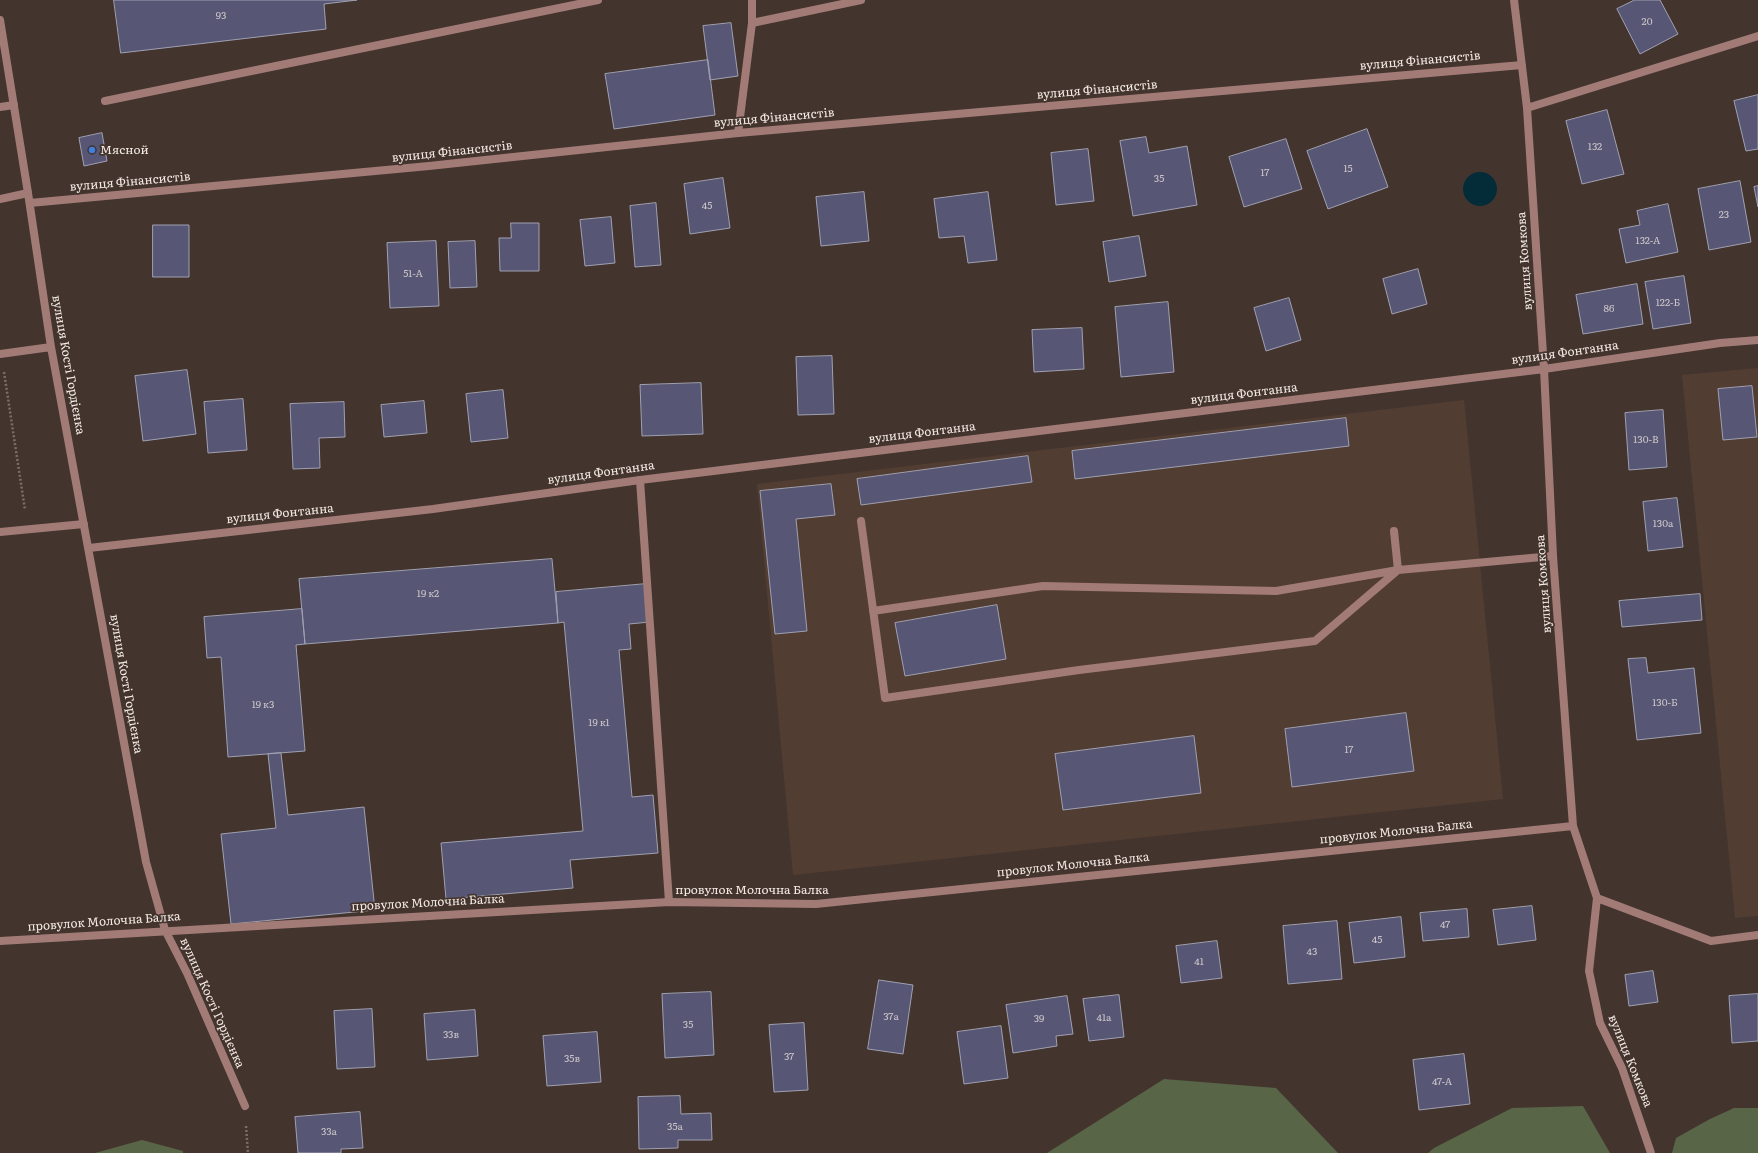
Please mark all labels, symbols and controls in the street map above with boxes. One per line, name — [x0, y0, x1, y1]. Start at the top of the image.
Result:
house number: 93 — [216, 10, 226, 22]
house number: 20 — [1642, 16, 1652, 28]
street label: вулиця Фінансистів — [1359, 49, 1481, 73]
street label: вулиця Фінансистів — [1036, 78, 1158, 102]
street label: вулиця Фінансистів — [713, 106, 835, 130]
street label: вулиця Фінансистів — [391, 139, 513, 165]
house number: 132 — [1588, 141, 1602, 153]
place label: Мясной — [100, 143, 149, 157]
marker: Мясной — [87, 145, 97, 155]
house number: 15 — [1343, 163, 1353, 175]
house number: 17 — [1261, 167, 1269, 179]
street label: вулиця Фінансистів — [69, 170, 191, 194]
house number: 35 — [1154, 173, 1164, 185]
house number: 45 — [702, 200, 712, 212]
house number: 23 — [1719, 209, 1729, 221]
street label: вулиця Комкова — [1514, 211, 1536, 311]
house number: 132-А — [1636, 235, 1660, 247]
house number: 51-А — [403, 268, 423, 280]
street label: вулиця Кості Гордієнка — [49, 294, 87, 436]
house number: 122-Б — [1656, 297, 1680, 309]
house number: 86 — [1604, 303, 1614, 315]
street label: вулиця Фонтанна — [1511, 338, 1619, 368]
street label: вулиця Фонтанна — [1190, 380, 1298, 408]
street label: вулиця Фонтанна — [868, 419, 976, 447]
house number: 130-В — [1633, 434, 1659, 446]
street label: вулиця Фонтанна — [547, 458, 655, 488]
street label: вулиця Фонтанна — [226, 501, 334, 527]
house number: 130а — [1653, 518, 1673, 530]
street label: вулиця Комкова — [1533, 534, 1555, 634]
house number: 19 к2 — [417, 588, 439, 600]
street label: вулиця Кості Гордієнка — [107, 613, 145, 755]
house number: 130-Б — [1652, 697, 1678, 709]
house number: 19 к3 — [252, 699, 274, 711]
house number: 19 к1 — [588, 717, 610, 729]
house number: 17 — [1345, 744, 1353, 756]
street label: провулок Молочна Балка — [1319, 817, 1473, 847]
street label: провулок Молочна Балка — [996, 850, 1150, 880]
street label: провулок Молочна Балка — [675, 883, 829, 897]
street label: провулок Молочна Балка — [351, 892, 505, 914]
street label: провулок Молочна Балка — [27, 909, 181, 935]
house number: 47 — [1440, 919, 1450, 931]
house number: 45 — [1372, 934, 1382, 946]
street label: вулиця Кості Гордієнка — [177, 936, 247, 1070]
house number: 43 — [1307, 946, 1317, 958]
house number: 41 — [1194, 956, 1204, 968]
house number: 37а — [883, 1011, 899, 1023]
house number: 41а — [1097, 1012, 1111, 1024]
house number: 39 — [1034, 1013, 1044, 1025]
street label: вулиця Комкова — [1605, 1013, 1655, 1109]
house number: 35 — [683, 1019, 693, 1031]
house number: 33в — [443, 1029, 459, 1041]
house number: 37 — [784, 1051, 794, 1063]
house number: 35в — [564, 1053, 580, 1065]
house number: 47-А — [1432, 1076, 1452, 1088]
house number: 35а — [667, 1121, 683, 1133]
house number: 33а — [321, 1126, 337, 1138]

